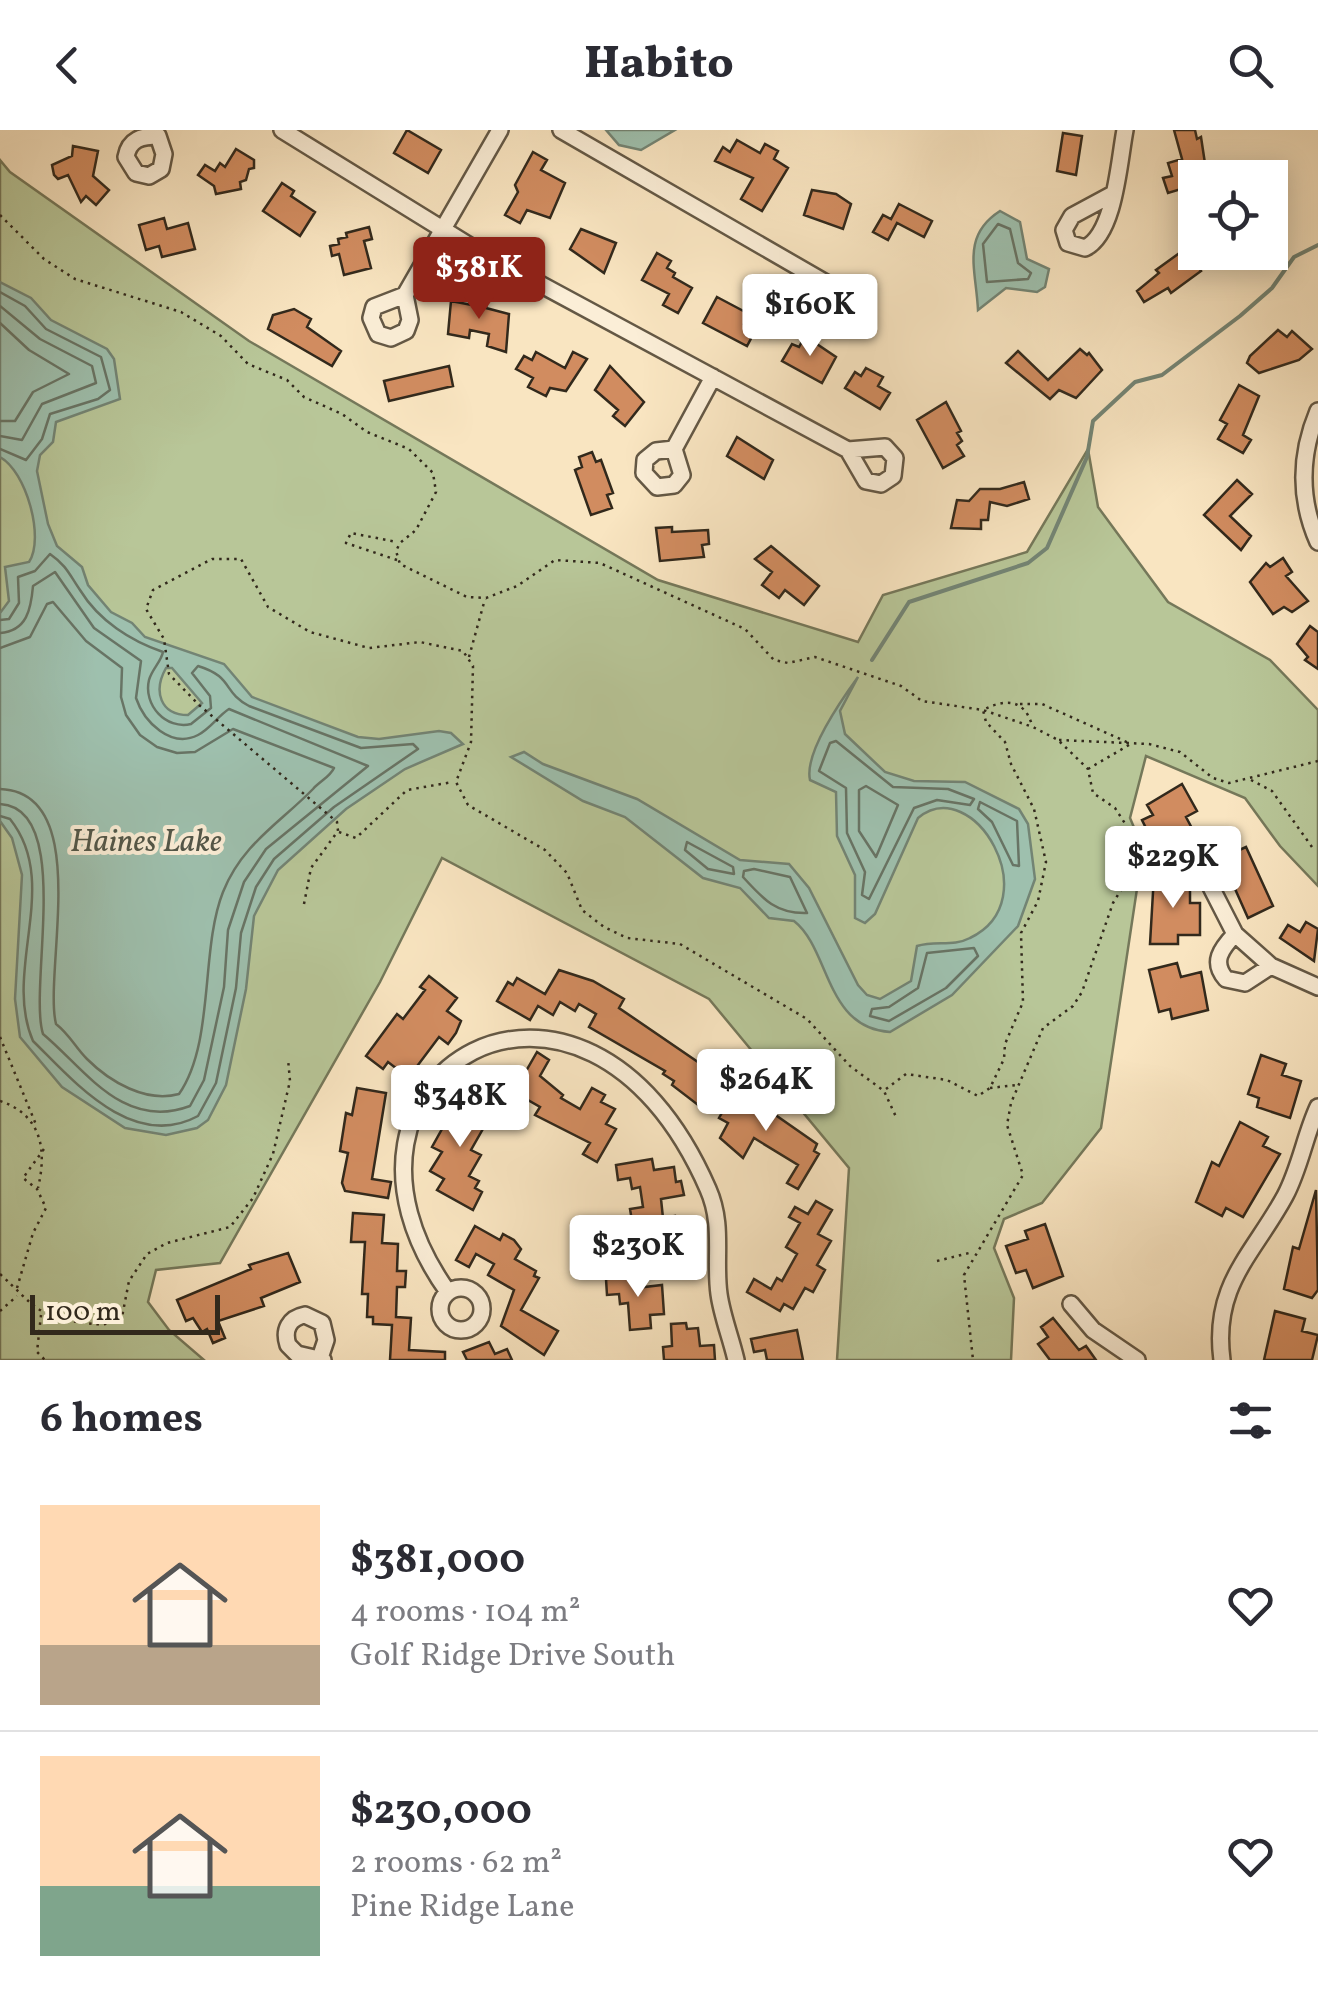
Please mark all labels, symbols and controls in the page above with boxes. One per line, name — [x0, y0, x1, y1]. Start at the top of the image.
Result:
text: Habito — [584, 34, 734, 97]
icon: back — [40, 38, 95, 93]
icon: search — [1223, 38, 1278, 93]
map controls — [1178, 160, 1288, 270]
button: locate — [1178, 160, 1288, 270]
pin: $381K — [409, 237, 549, 322]
text: $381K — [435, 247, 523, 291]
pin: $160K — [740, 274, 880, 359]
text: $160K — [764, 284, 856, 328]
water label: Haines Lake — [70, 821, 222, 865]
pin: $229K — [1103, 826, 1243, 911]
text: $229K — [1127, 836, 1219, 880]
pin: $264K — [696, 1049, 836, 1134]
text: $264K — [719, 1059, 813, 1103]
pin: $348K — [390, 1065, 530, 1150]
text: $348K — [413, 1075, 507, 1119]
pin: $230K — [568, 1215, 708, 1300]
text: $230K — [592, 1225, 684, 1269]
scale bar — [30, 1290, 220, 1334]
text: 100 m — [45, 1293, 120, 1332]
text: 6 homes — [40, 1391, 203, 1450]
icon: filters — [1223, 1393, 1278, 1448]
text: $381,000 — [350, 1532, 525, 1591]
icon: home — [120, 1545, 240, 1665]
icon: heart — [1223, 1578, 1278, 1633]
text: 4 rooms · 104 m² — [350, 1591, 581, 1635]
text: Golf Ridge Drive South — [350, 1635, 675, 1679]
text: $230,000 — [350, 1783, 532, 1842]
icon: home — [120, 1796, 240, 1916]
icon: heart — [1223, 1829, 1278, 1884]
text: 2 rooms · 62 m² — [350, 1842, 562, 1886]
text: Pine Ridge Lane — [350, 1886, 575, 1930]

